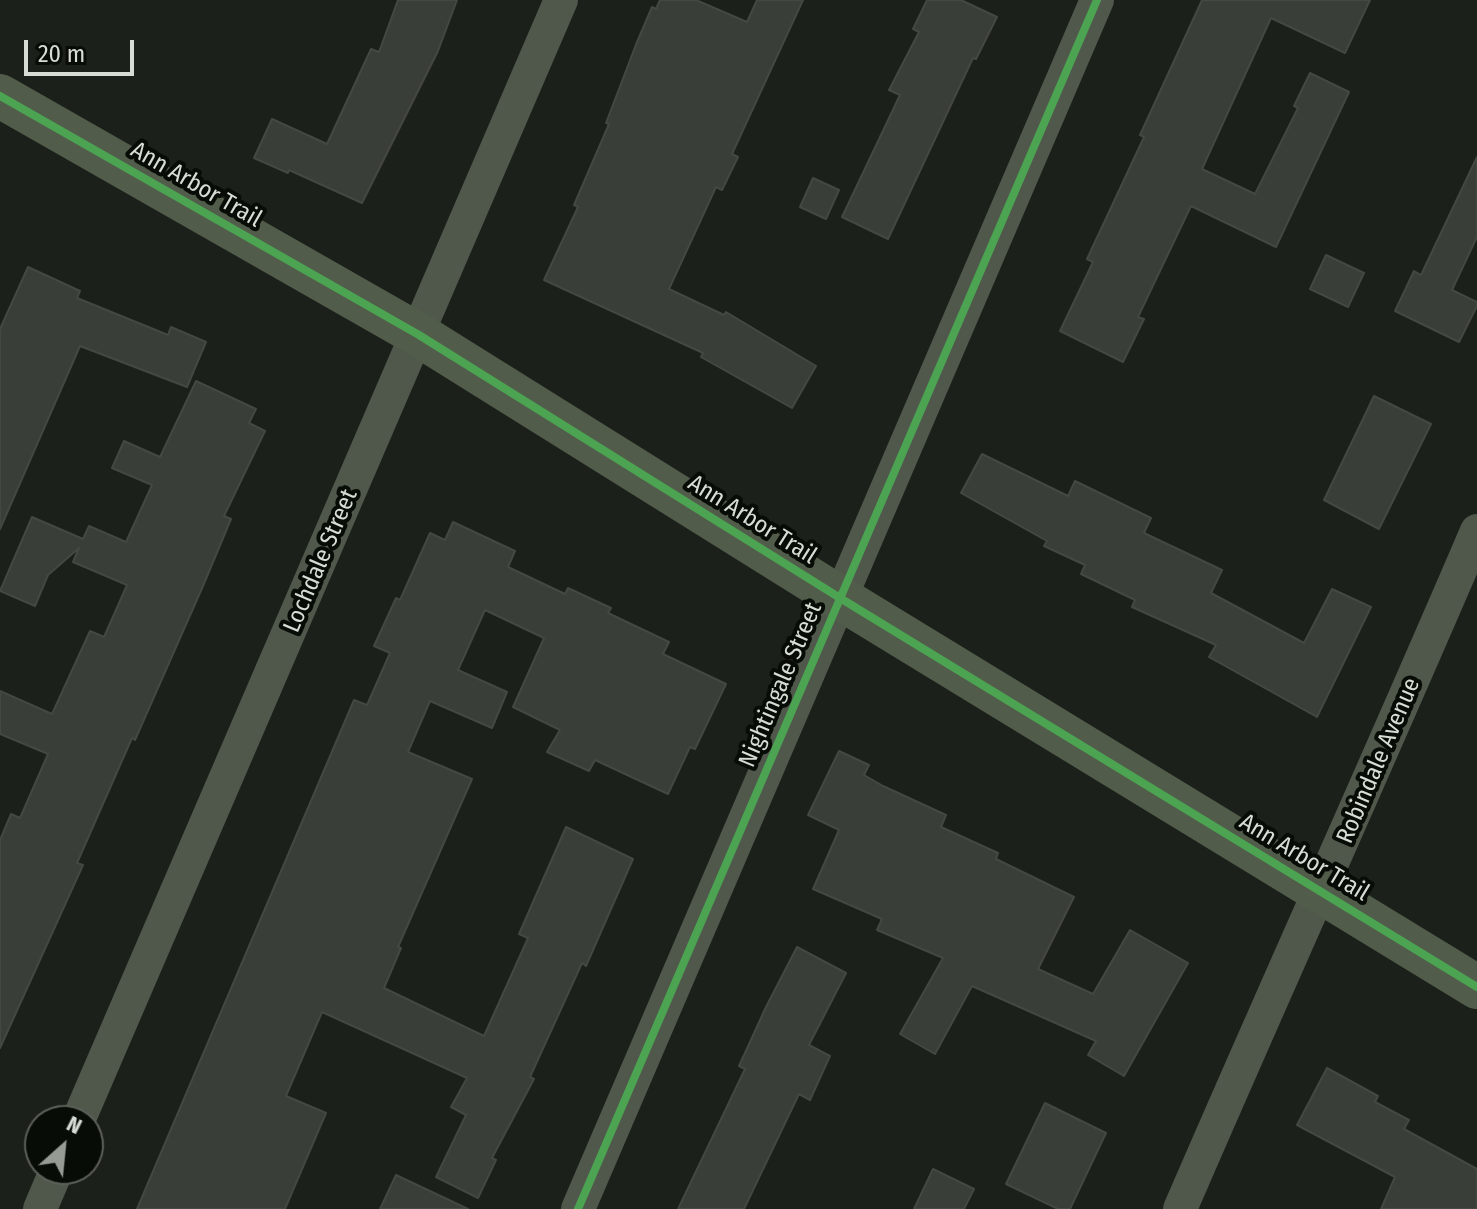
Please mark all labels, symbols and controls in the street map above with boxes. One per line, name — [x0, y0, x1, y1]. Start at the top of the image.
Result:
scale bar — [28, 24, 138, 74]
text: 20 m — [38, 40, 85, 68]
street label: Ann Arbor Trail — [126, 136, 266, 234]
street label: Ann Arbor Trail — [682, 469, 822, 571]
street label: Lochdale Street — [278, 485, 364, 637]
street label: Nightingale Street — [733, 598, 829, 772]
street label: Robindale Avenue — [1331, 674, 1427, 848]
street label: Ann Arbor Trail — [1234, 808, 1374, 908]
north arrow — [24, 1105, 104, 1185]
text: N — [62, 1110, 86, 1140]

